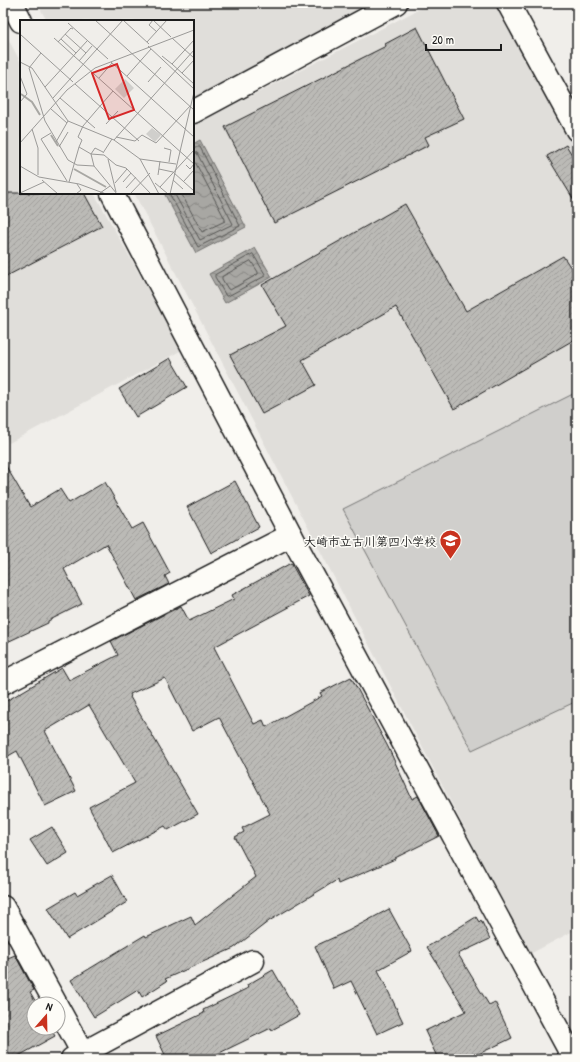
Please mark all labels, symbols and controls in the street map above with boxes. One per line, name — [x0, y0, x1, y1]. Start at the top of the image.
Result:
inset map — [20, 20, 194, 194]
scale bar — [426, 26, 501, 52]
text: 20 m — [432, 31, 454, 48]
school or university icon: 大崎市立古川第四小学校 — [438, 528, 464, 561]
place label: 大崎市立古川第四小学校 — [304, 533, 436, 550]
north arrow — [26, 996, 66, 1036]
text: N — [44, 999, 55, 1014]

